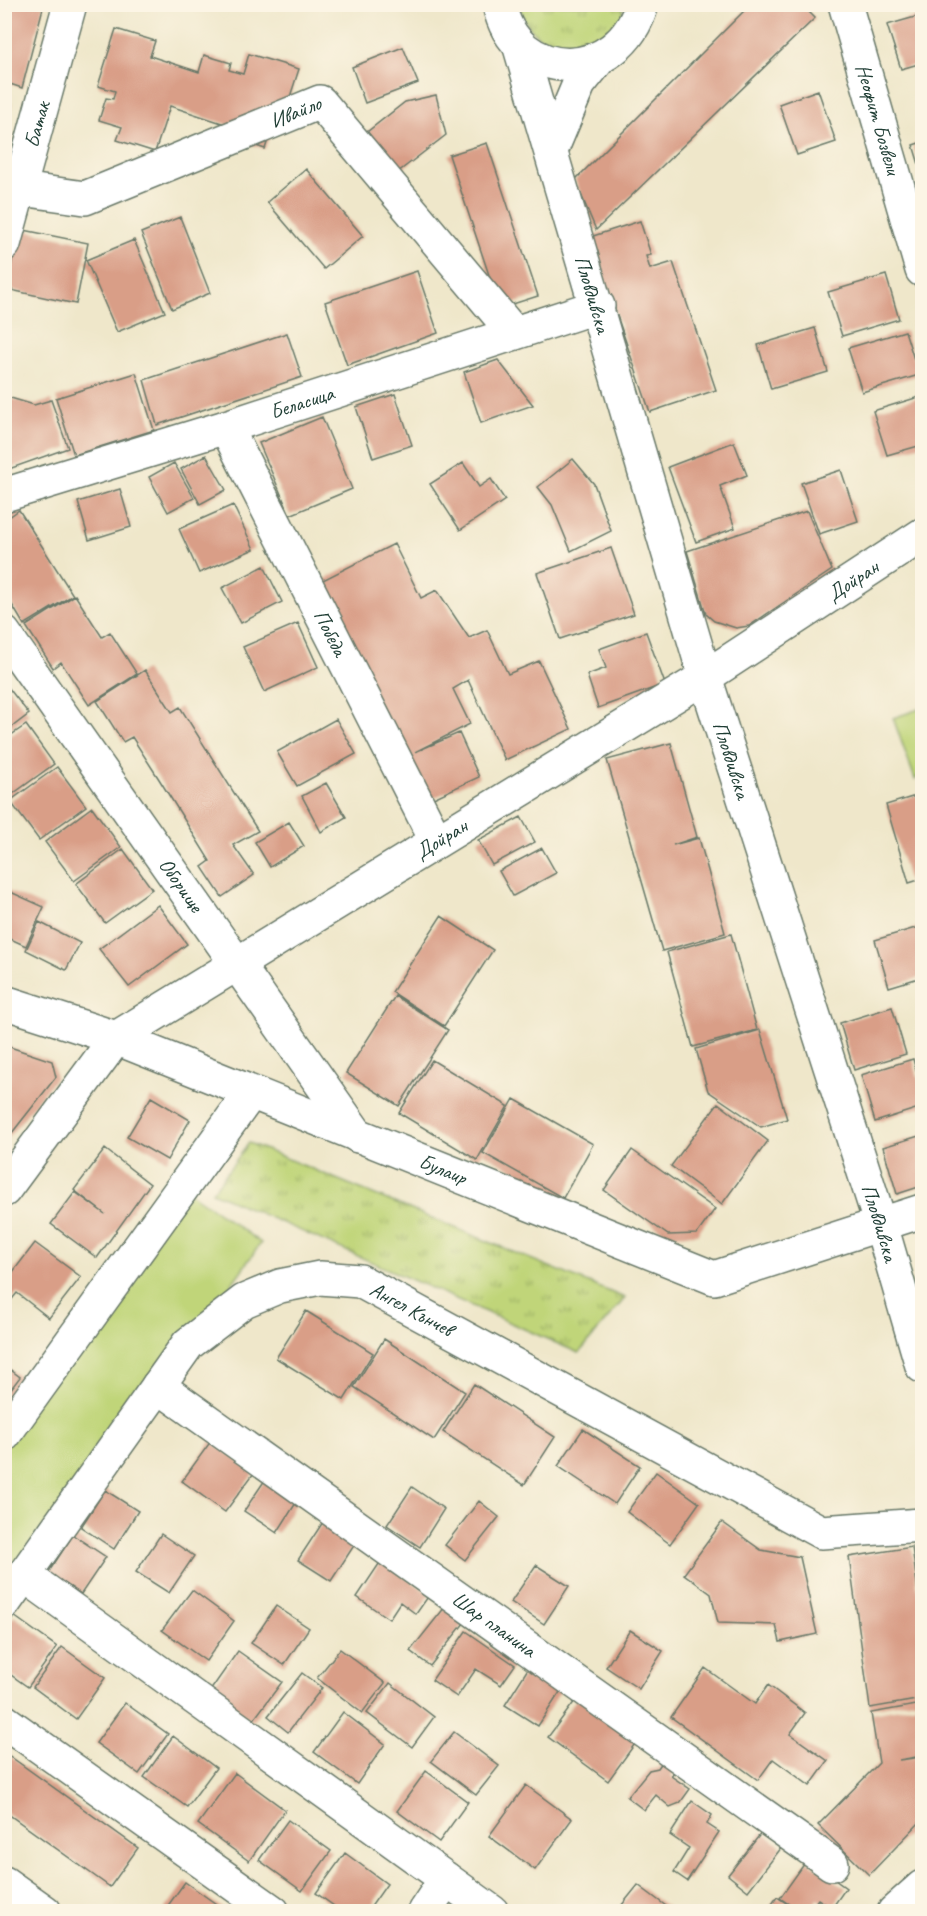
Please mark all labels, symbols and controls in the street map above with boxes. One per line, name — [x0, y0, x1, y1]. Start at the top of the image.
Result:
street label: Неофит Бозвели — [850, 61, 907, 180]
street label: Ивайло — [266, 89, 326, 134]
street label: Батак — [18, 96, 56, 150]
street label: Пловдивска — [569, 253, 617, 339]
street label: Беласица — [267, 379, 339, 425]
street label: Дойран — [822, 553, 885, 607]
street label: Победа — [308, 605, 354, 663]
street label: Пловдивска — [707, 718, 757, 804]
street label: Дойран — [410, 812, 473, 865]
street label: Оборище — [153, 853, 210, 918]
street label: Булаир — [415, 1148, 472, 1191]
street label: Пловдивска — [856, 1181, 905, 1267]
street label: Ангел Кънчев — [366, 1276, 462, 1344]
street label: Шар планина — [447, 1586, 543, 1664]

